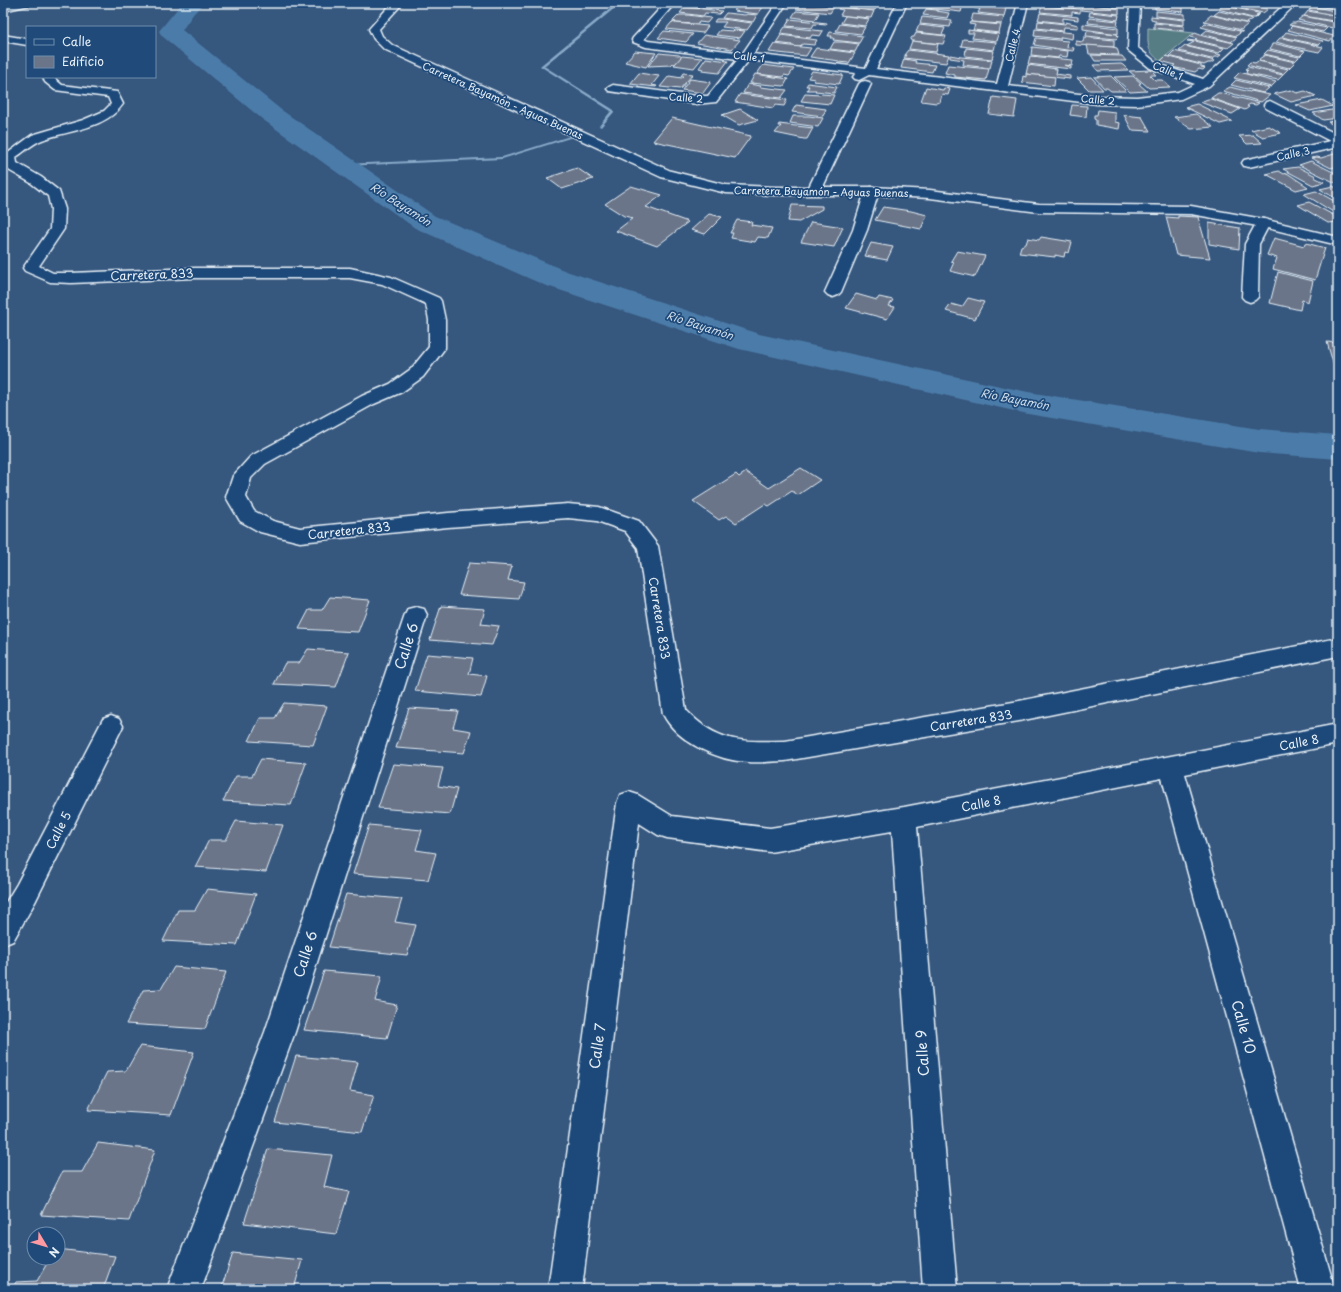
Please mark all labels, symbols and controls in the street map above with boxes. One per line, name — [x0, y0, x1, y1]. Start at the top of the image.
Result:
legend — [26, 26, 156, 78]
street label: Calle 4 — [1001, 26, 1023, 63]
text: Calle — [62, 32, 92, 50]
street label: Calle 1 — [732, 47, 766, 65]
text: Edificio — [62, 52, 104, 70]
street label: Calle 1 — [1150, 57, 1186, 83]
street label: Carretera Bayamón - Aguas Buenas — [420, 58, 586, 143]
street label: Calle 2 — [668, 88, 704, 106]
street label: Calle 2 — [1080, 90, 1116, 108]
street label: Calle 3 — [1275, 142, 1311, 164]
water label: Río Bayamón — [367, 178, 435, 230]
street label: Carretera Bayamón - Aguas Buenas — [734, 182, 909, 201]
street label: Carretera 833 — [110, 264, 194, 284]
water label: Río Bayamón — [664, 306, 736, 344]
water label: Río Bayamón — [979, 384, 1051, 414]
street label: Carretera 833 — [307, 517, 391, 543]
street label: Carretera 833 — [645, 575, 675, 661]
street label: Calle 6 — [389, 620, 423, 672]
street label: Carretera 833 — [928, 705, 1014, 735]
street label: Calle 8 — [1278, 729, 1320, 755]
street label: Calle 8 — [960, 790, 1002, 816]
street label: Calle 5 — [41, 808, 75, 852]
street label: Calle 6 — [288, 928, 322, 980]
street label: Calle 10 — [1226, 998, 1262, 1056]
street label: Calle 7 — [583, 1022, 611, 1070]
street label: Calle 9 — [910, 1029, 934, 1077]
north arrow — [26, 1226, 66, 1266]
text: N — [45, 1244, 64, 1261]

